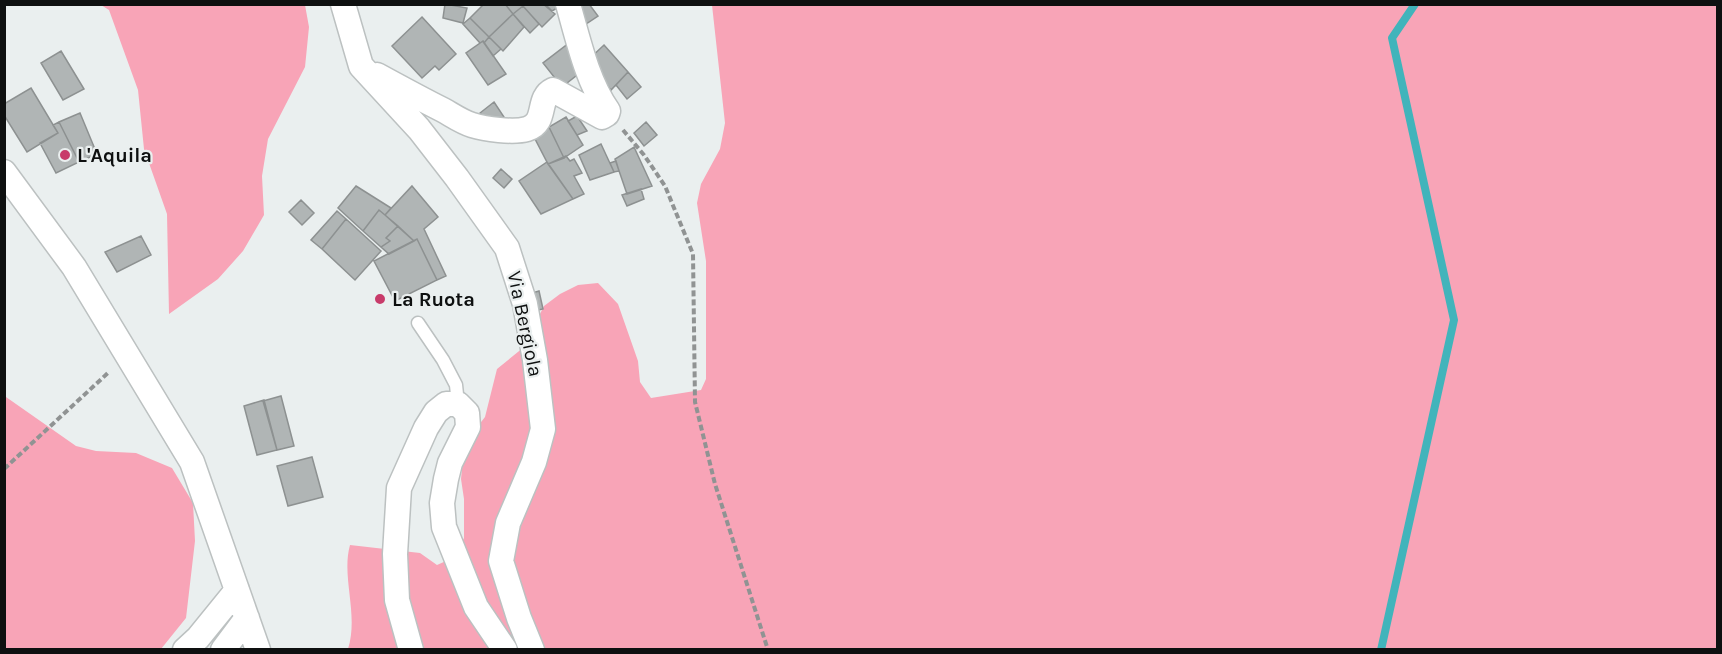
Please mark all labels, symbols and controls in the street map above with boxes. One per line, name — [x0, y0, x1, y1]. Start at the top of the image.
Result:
place label: L'Aquila — [77, 144, 152, 167]
marker: L'Aquila — [58, 148, 72, 162]
street label: Via Bergiola — [503, 269, 547, 379]
place label: La Ruota — [392, 288, 475, 311]
marker: La Ruota — [373, 292, 387, 306]

